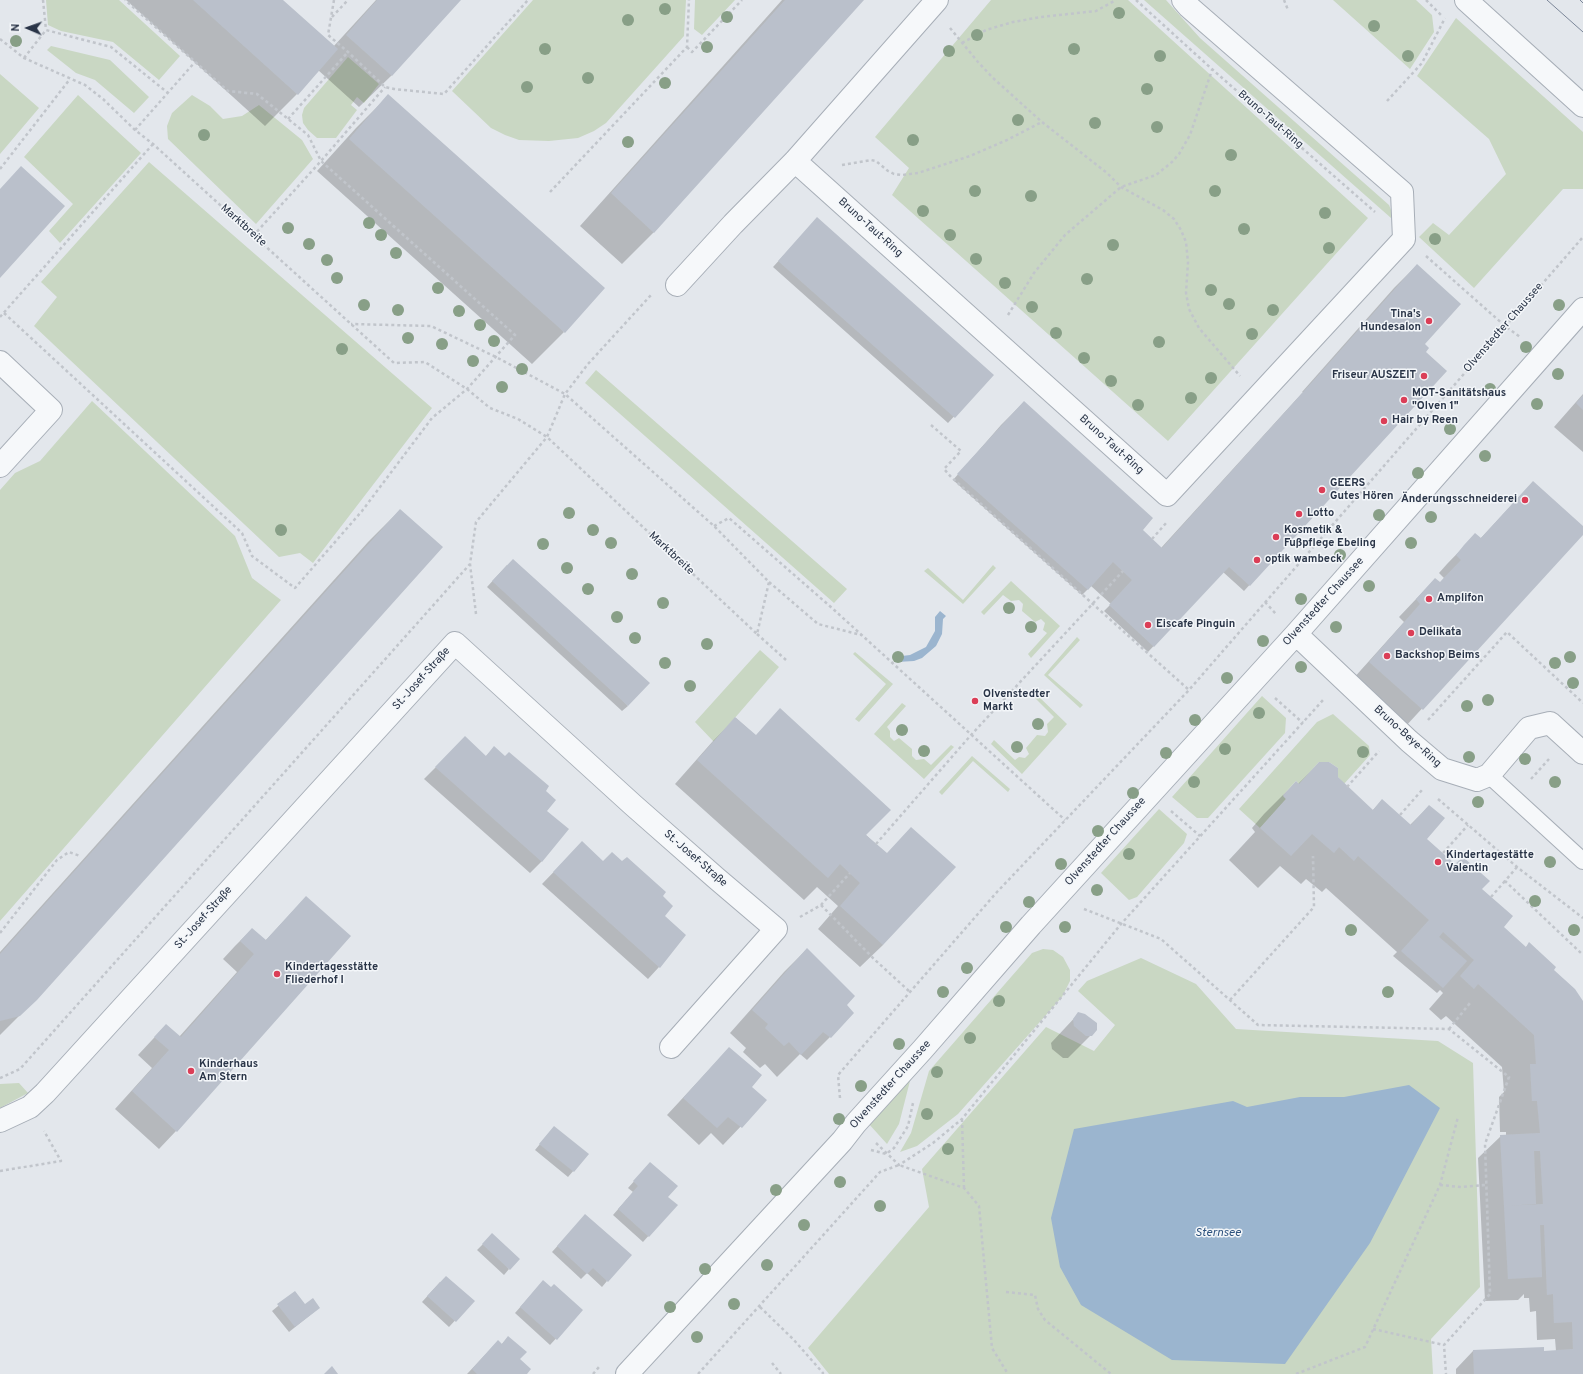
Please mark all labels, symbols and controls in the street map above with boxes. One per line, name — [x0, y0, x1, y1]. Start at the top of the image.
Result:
north arrow — [8, 8, 48, 48]
text: N — [9, 23, 23, 32]
street label: Bruno-Taut-Ring — [1235, 88, 1305, 152]
street label: Bruno-Taut-Ring — [835, 196, 905, 260]
street label: Marktbreite — [217, 202, 269, 250]
street label: Olvenstedter Chaussee — [1461, 280, 1547, 376]
place label: Tina's Hundesalon — [1360, 308, 1421, 334]
marker: Tina's Hundesalon — [1424, 316, 1434, 326]
place label: Friseur AUSZEIT — [1332, 369, 1416, 383]
marker: Friseur AUSZEIT — [1419, 371, 1429, 381]
place label: MOT-Sanitätshaus "Olven 1" — [1412, 387, 1506, 413]
marker: MOT-Sanitätshaus "Olven 1" — [1399, 395, 1409, 405]
street label: Bruno-Taut-Ring — [1076, 413, 1146, 477]
place label: Hair by Reen — [1392, 414, 1458, 428]
marker: Hair by Reen — [1379, 416, 1389, 426]
place label: GEERS Gutes Hören — [1330, 477, 1394, 503]
marker: GEERS Gutes Hören — [1317, 485, 1327, 495]
place label: Änderungsschneiderei — [1401, 493, 1517, 507]
marker: Änderungsschneiderei — [1520, 495, 1530, 505]
place label: Lotto — [1307, 507, 1334, 521]
marker: Lotto — [1294, 509, 1304, 519]
place label: Kosmetik & Fußpflege Ebeling — [1284, 524, 1376, 550]
street label: Marktbreite — [646, 530, 696, 578]
marker: Kosmetik & Fußpflege Ebeling — [1271, 532, 1281, 542]
place label: optik wambeck — [1265, 553, 1342, 567]
marker: optik wambeck — [1252, 555, 1262, 565]
street label: Olvenstedter Chaussee — [1281, 555, 1367, 649]
place label: Amplifon — [1437, 592, 1484, 606]
marker: Amplifon — [1424, 594, 1434, 604]
place label: Eiscafe Pinguin — [1156, 618, 1235, 632]
marker: Eiscafe Pinguin — [1143, 620, 1153, 630]
place label: Delikata — [1419, 626, 1461, 640]
marker: Delikata — [1406, 628, 1416, 638]
street label: St.-Josef-Straße — [390, 645, 454, 713]
place label: Backshop Beims — [1395, 649, 1480, 663]
marker: Backshop Beims — [1382, 651, 1392, 661]
place label: Olvenstedter Markt — [983, 688, 1050, 714]
marker: Olvenstedter Markt — [970, 696, 980, 706]
street label: Bruno-Beye-Ring — [1371, 703, 1443, 771]
street label: Olvenstedter Chaussee — [1063, 795, 1149, 889]
street label: St.-Josef-Straße — [661, 828, 729, 890]
place label: Kindertagestätte Valentin — [1446, 849, 1534, 875]
marker: Kindertagestätte Valentin — [1433, 857, 1443, 867]
street label: St.-Josef-Straße — [172, 884, 236, 952]
place label: Kindertagesstätte Fliederhof I — [285, 961, 378, 987]
marker: Kindertagesstätte Fliederhof I — [272, 969, 282, 979]
street label: Olvenstedter Chaussee — [848, 1038, 934, 1132]
place label: Kinderhaus Am Stern — [199, 1058, 258, 1084]
marker: Kinderhaus Am Stern — [186, 1066, 196, 1076]
water label: Sternsee — [1195, 1227, 1241, 1241]

